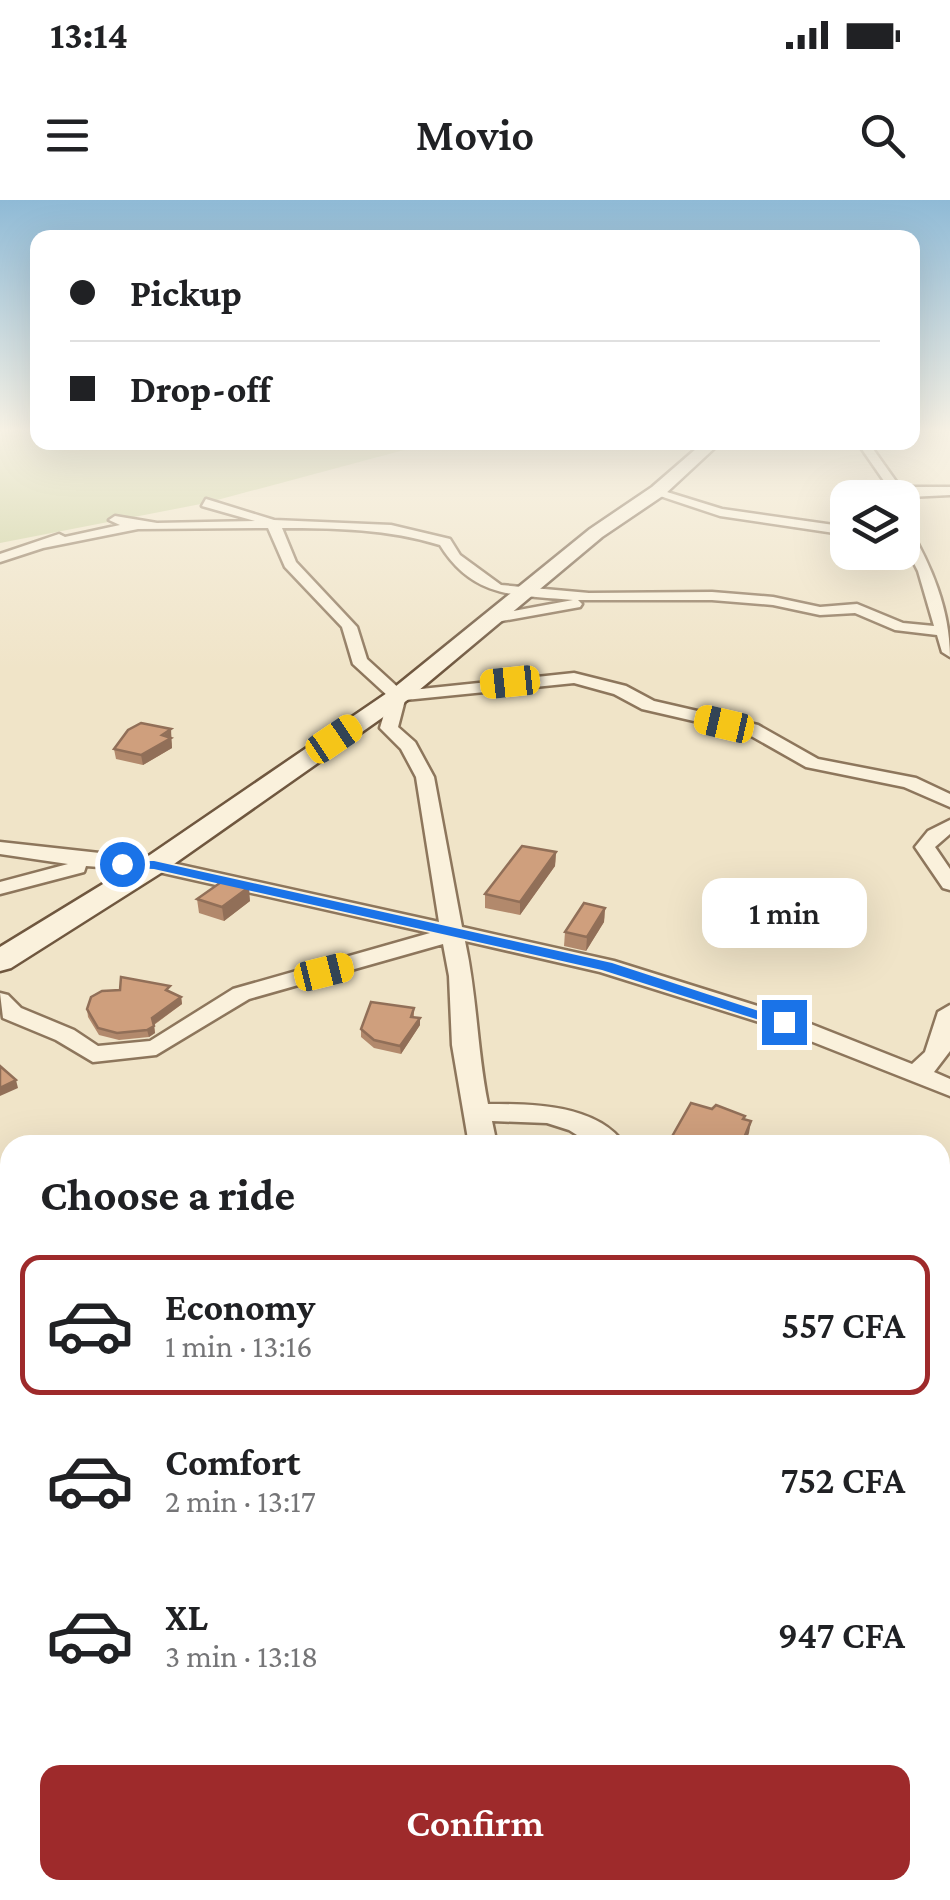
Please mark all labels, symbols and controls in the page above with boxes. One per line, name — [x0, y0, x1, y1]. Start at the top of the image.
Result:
text: 13:14 — [50, 14, 128, 56]
icon: menu — [40, 108, 95, 163]
icon: search — [855, 108, 910, 163]
text: Movio — [416, 110, 534, 160]
text: Pickup — [130, 272, 242, 314]
text: Drop-off — [130, 368, 271, 410]
map controls — [830, 480, 920, 570]
button: layers — [830, 480, 920, 570]
car — [479, 664, 541, 700]
car — [691, 703, 757, 745]
car — [301, 710, 367, 768]
route start — [100, 842, 145, 887]
callout: 1 min — [702, 877, 866, 947]
text: 1 min — [749, 895, 820, 931]
car — [291, 950, 357, 994]
route end — [762, 1000, 807, 1045]
text: Choose a ride — [40, 1170, 295, 1220]
icon: car — [45, 1280, 135, 1370]
text: Economy — [165, 1286, 315, 1328]
text: 557 CFA — [781, 1304, 905, 1346]
text: 1 min · 13:16 — [165, 1328, 313, 1364]
icon: car — [45, 1435, 135, 1525]
text: Comfort — [165, 1441, 301, 1483]
text: 752 CFA — [780, 1459, 905, 1501]
text: 2 min · 13:17 — [165, 1483, 316, 1519]
icon: car — [45, 1590, 135, 1680]
text: XL — [165, 1596, 208, 1638]
text: 947 CFA — [778, 1614, 905, 1656]
text: 3 min · 13:18 — [165, 1638, 318, 1674]
button: Confirm — [40, 1765, 910, 1880]

